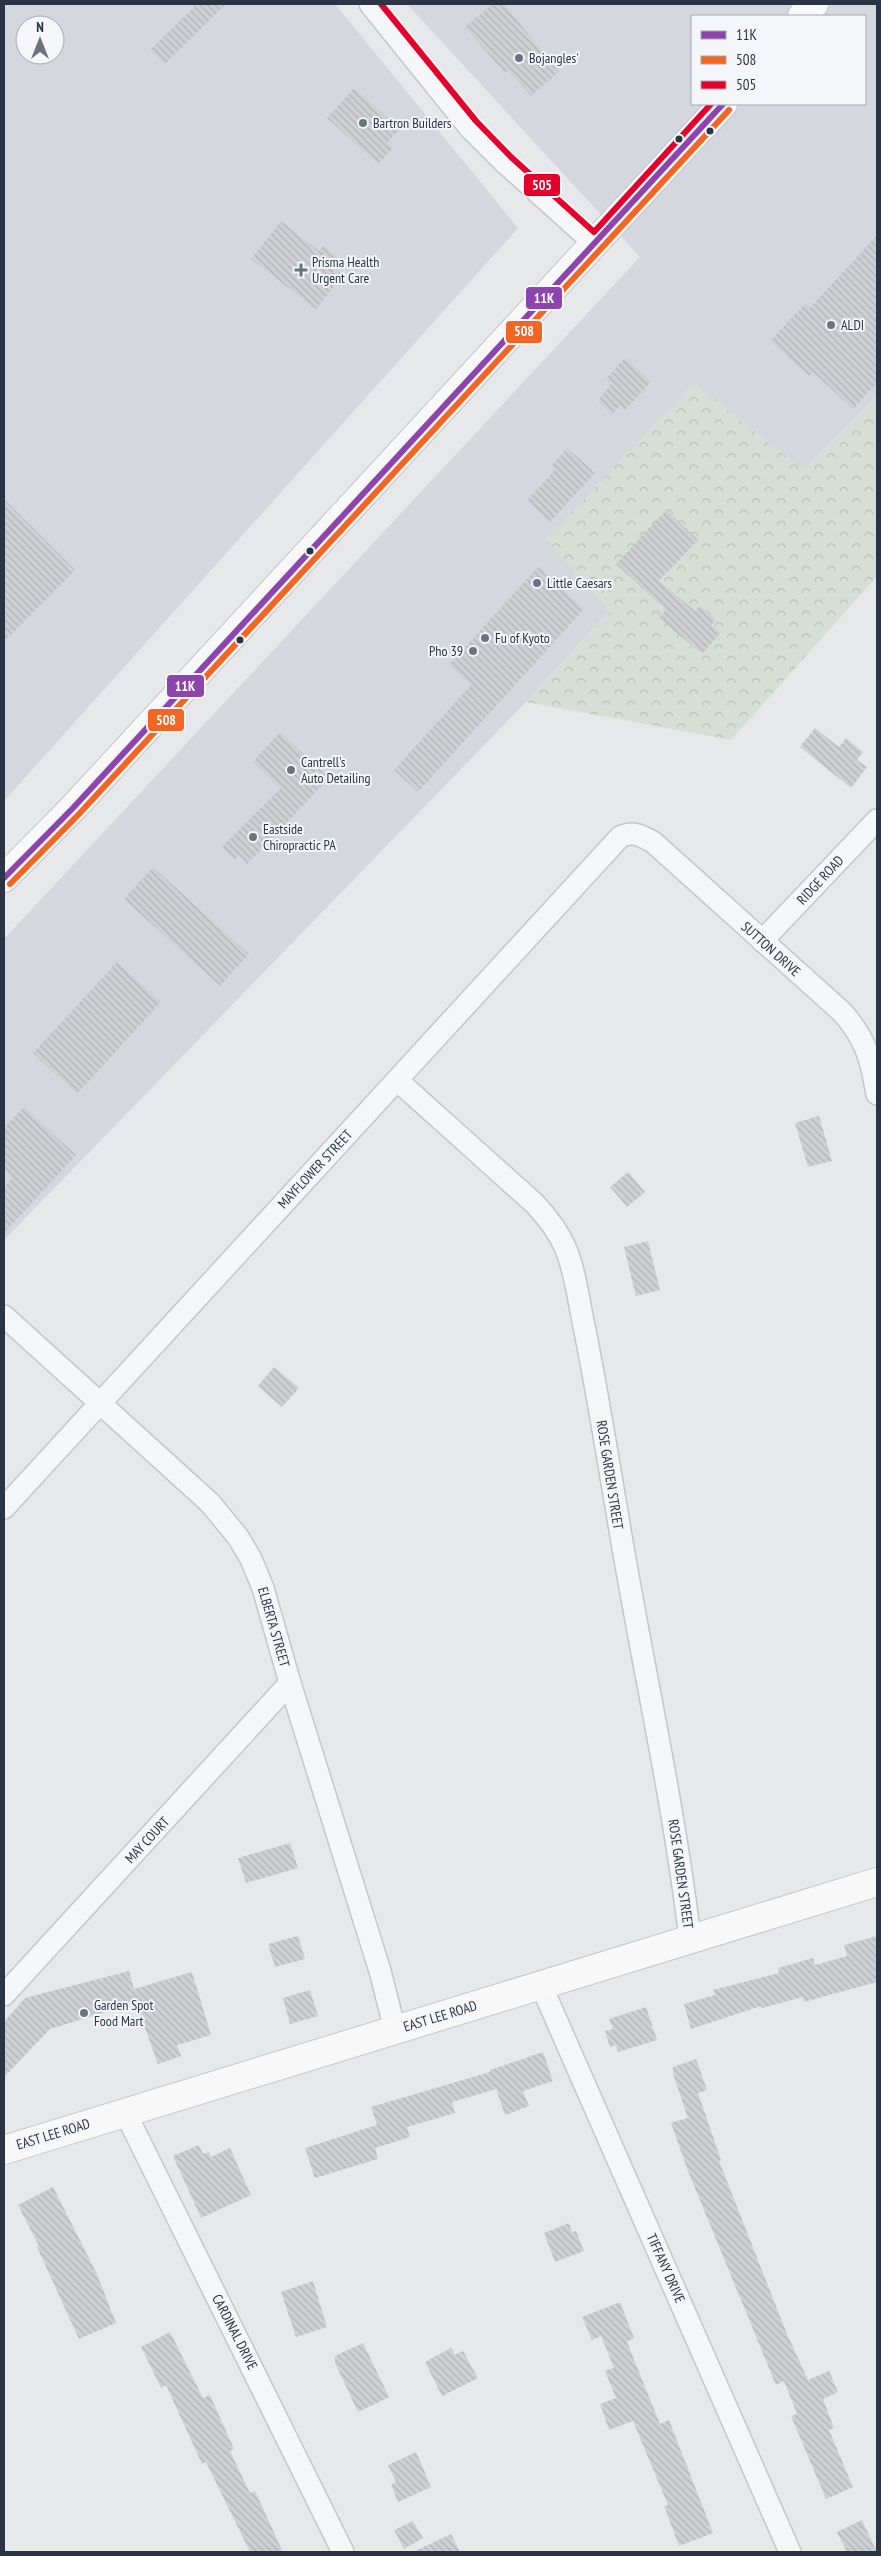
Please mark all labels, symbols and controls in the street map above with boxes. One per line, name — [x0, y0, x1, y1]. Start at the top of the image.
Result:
north arrow — [15, 15, 65, 65]
legend — [691, 15, 866, 105]
text: N — [36, 18, 44, 36]
text: 11K — [736, 25, 758, 44]
place label: Bojangles' — [529, 49, 579, 67]
text: 508 — [736, 50, 756, 69]
marker: Bojangles' — [513, 52, 525, 64]
text: 505 — [736, 75, 756, 94]
place label: Bartron Builders — [373, 114, 452, 132]
marker: Bartron Builders — [357, 117, 369, 129]
unlabelled marker — [705, 126, 715, 136]
unlabelled marker — [674, 134, 684, 144]
line badge: 505 — [523, 173, 561, 197]
text: 505 — [532, 176, 552, 194]
place label: Prisma Health Urgent Care — [312, 253, 379, 287]
marker: Prisma Health Urgent Care — [294, 263, 308, 277]
line badge: 11K — [525, 286, 563, 310]
text: 11K — [534, 289, 555, 307]
place label: ALDI — [841, 316, 864, 334]
marker: ALDI — [825, 319, 837, 331]
line badge: 508 — [505, 320, 543, 344]
text: 508 — [514, 322, 534, 340]
unlabelled marker — [305, 546, 315, 556]
place label: Little Caesars — [547, 574, 612, 592]
marker: Little Caesars — [531, 577, 543, 589]
place label: Fu of Kyoto — [495, 629, 550, 647]
marker: Fu of Kyoto — [479, 632, 491, 644]
unlabelled marker — [235, 635, 245, 645]
place label: Pho 39 — [429, 642, 463, 660]
marker: Pho 39 — [467, 645, 479, 657]
line badge: 11K — [166, 674, 205, 698]
text: 11K — [175, 677, 196, 695]
line badge: 508 — [147, 708, 185, 732]
text: 508 — [156, 711, 176, 729]
place label: Cantrell's Auto Detailing — [301, 753, 371, 787]
marker: Cantrell's Auto Detailing — [285, 764, 297, 776]
place label: Eastside Chiropractic PA — [263, 820, 336, 854]
marker: Eastside Chiropractic PA — [247, 831, 259, 843]
street label: RIDGE ROAD — [793, 852, 847, 908]
street label: SUTTON DRIVE — [738, 918, 804, 980]
street label: MAYFLOWER STREET — [274, 1125, 357, 1212]
street label: ROSE GARDEN STREET — [592, 1419, 628, 1532]
street label: ELBERTA STREET — [254, 1585, 294, 1670]
street label: MAY COURT — [121, 1812, 174, 1867]
street label: ROSE GARDEN STREET — [664, 1818, 698, 1931]
place label: Garden Spot Food Mart — [94, 1996, 153, 2030]
street label: EAST LEE ROAD — [401, 1996, 479, 2036]
marker: Garden Spot Food Mart — [78, 2007, 90, 2019]
street label: EAST LEE ROAD — [14, 2114, 92, 2154]
street label: TIFFANY DRIVE — [643, 2230, 689, 2306]
street label: CARDINAL DRIVE — [208, 2291, 262, 2373]

